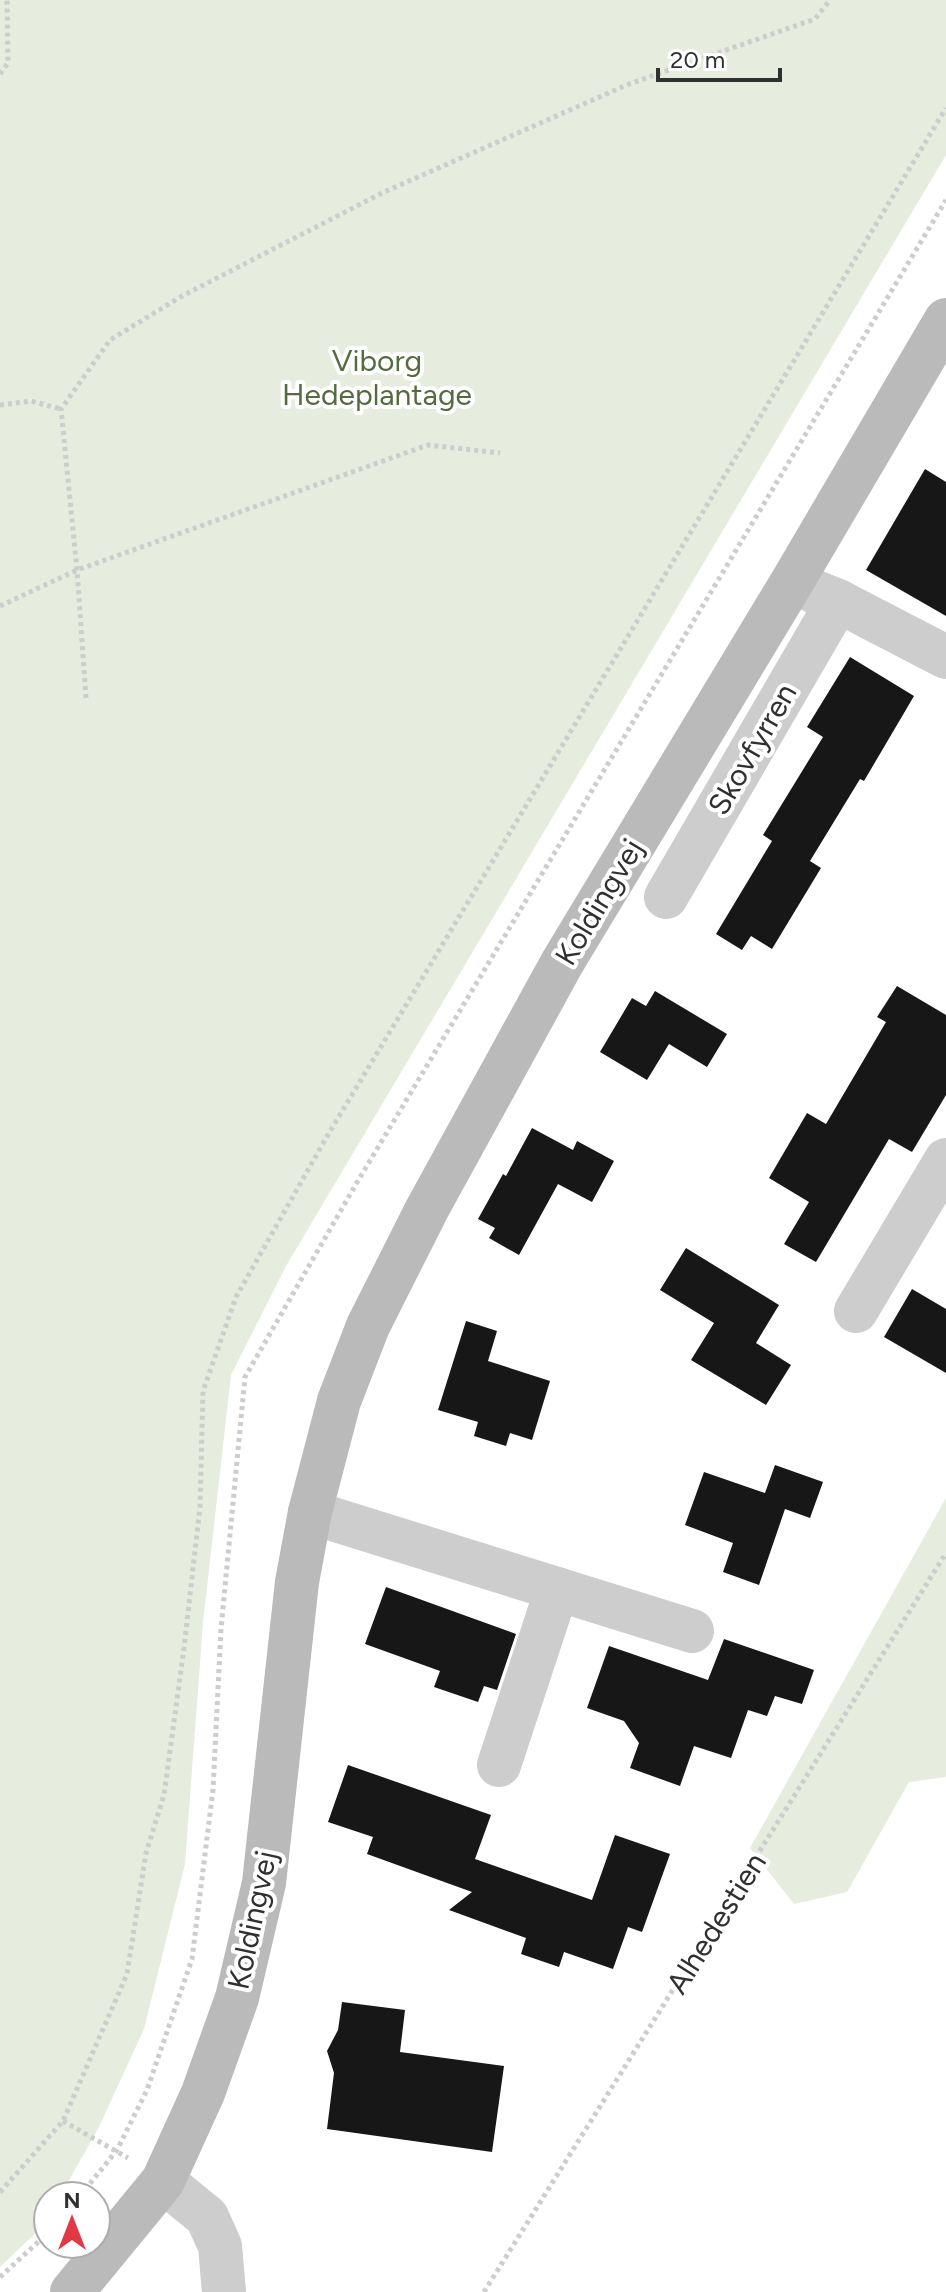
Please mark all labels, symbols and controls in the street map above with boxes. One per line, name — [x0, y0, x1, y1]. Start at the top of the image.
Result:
scale bar — [658, 32, 780, 82]
text: 20 m — [670, 45, 725, 74]
park label: Viborg Hedeplantage — [282, 342, 472, 413]
street label: Skovfyrren — [700, 677, 804, 821]
street label: Koldingvej — [547, 832, 651, 972]
street label: Alhedestien — [658, 1846, 774, 2000]
street label: Koldingvej — [219, 1847, 285, 1993]
north arrow — [32, 2180, 112, 2260]
text: N — [63, 2187, 81, 2214]

